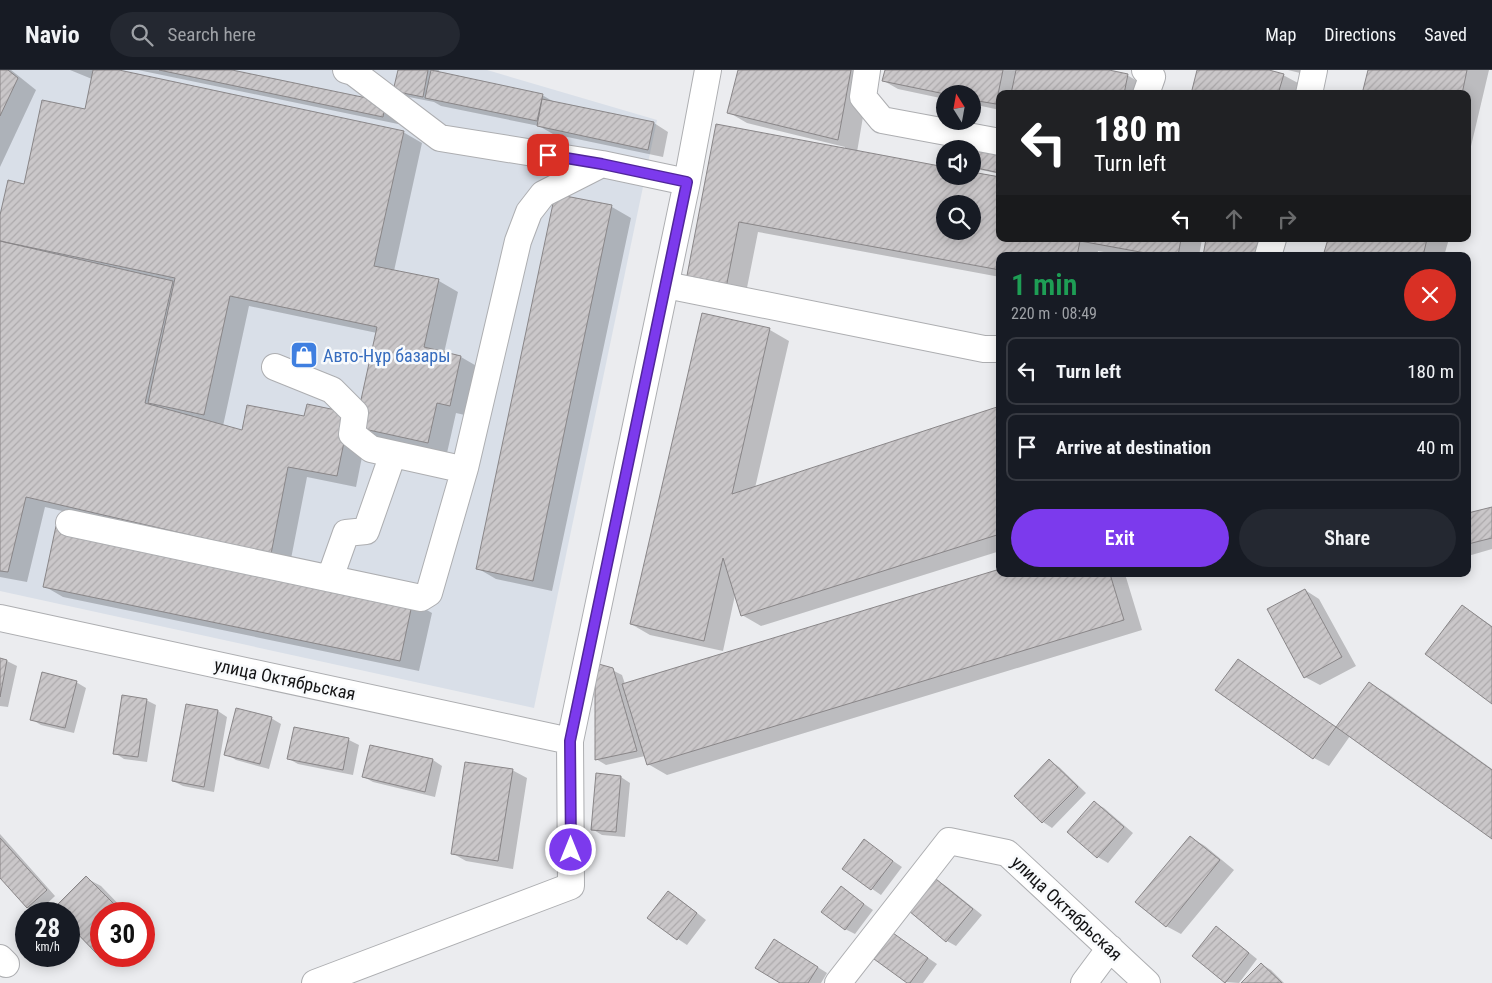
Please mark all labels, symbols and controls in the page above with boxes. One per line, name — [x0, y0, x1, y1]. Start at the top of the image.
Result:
search box — [110, 12, 460, 57]
text: Navio — [25, 21, 80, 49]
icon: search — [128, 21, 156, 49]
text: Search here — [168, 23, 256, 46]
text: Map — [1265, 24, 1296, 45]
text: Directions — [1324, 24, 1396, 45]
text: Saved — [1424, 24, 1467, 45]
north arrow — [936, 85, 981, 130]
map controls — [936, 85, 981, 240]
text: 180 m — [1094, 109, 1181, 150]
icon: left — [1011, 110, 1076, 175]
pin — [527, 134, 569, 176]
button: sound — [936, 140, 981, 185]
icon: arrive — [534, 141, 562, 169]
text: Turn left — [1094, 151, 1166, 176]
button: search — [936, 195, 981, 240]
icon: left — [1167, 205, 1195, 233]
icon: ahead — [1220, 205, 1248, 233]
icon: right — [1273, 205, 1301, 233]
text: 1 min — [1011, 267, 1077, 302]
button: close — [1404, 269, 1456, 321]
text: 220 m · 08:49 — [1011, 304, 1097, 323]
shop icon: Авто-Нұр базары — [289, 340, 319, 370]
place label: Авто-Нұр базары — [323, 345, 450, 366]
icon: left — [1013, 357, 1041, 385]
text: Turn left — [1056, 360, 1121, 383]
text: 180 m — [1407, 360, 1454, 383]
icon: arrive — [1013, 433, 1041, 461]
text: Arrive at destination — [1056, 436, 1211, 459]
text: 40 m — [1417, 436, 1454, 459]
button: Exit — [1011, 509, 1229, 567]
button: Share — [1239, 509, 1456, 567]
street label: улица Октябрьская — [212, 654, 358, 704]
position arrow — [544, 823, 596, 875]
street label: улица Октябрьская — [1007, 851, 1127, 965]
speed limit sign: 30 — [90, 902, 155, 967]
text: 28 — [35, 914, 60, 943]
text: km/h — [35, 940, 60, 954]

